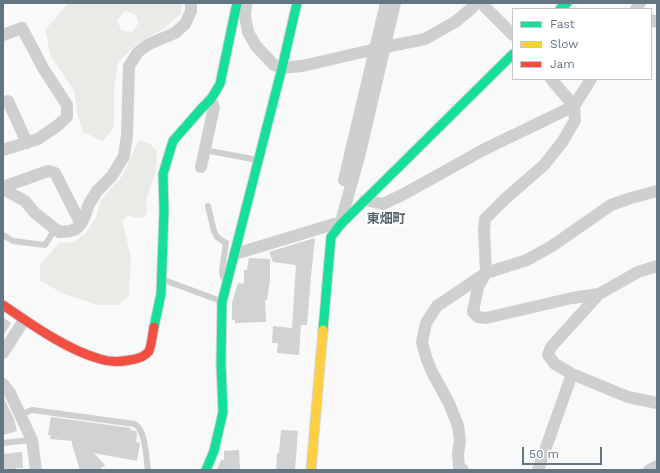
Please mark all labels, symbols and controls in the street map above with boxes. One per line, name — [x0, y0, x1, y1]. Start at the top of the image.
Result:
legend — [512, 8, 652, 80]
text: Fast — [550, 17, 575, 31]
text: Slow — [550, 37, 578, 51]
text: Jam — [550, 57, 575, 71]
district label: 東畑町 — [367, 211, 405, 227]
scale bar — [524, 439, 604, 465]
text: 50 m — [529, 447, 559, 461]

